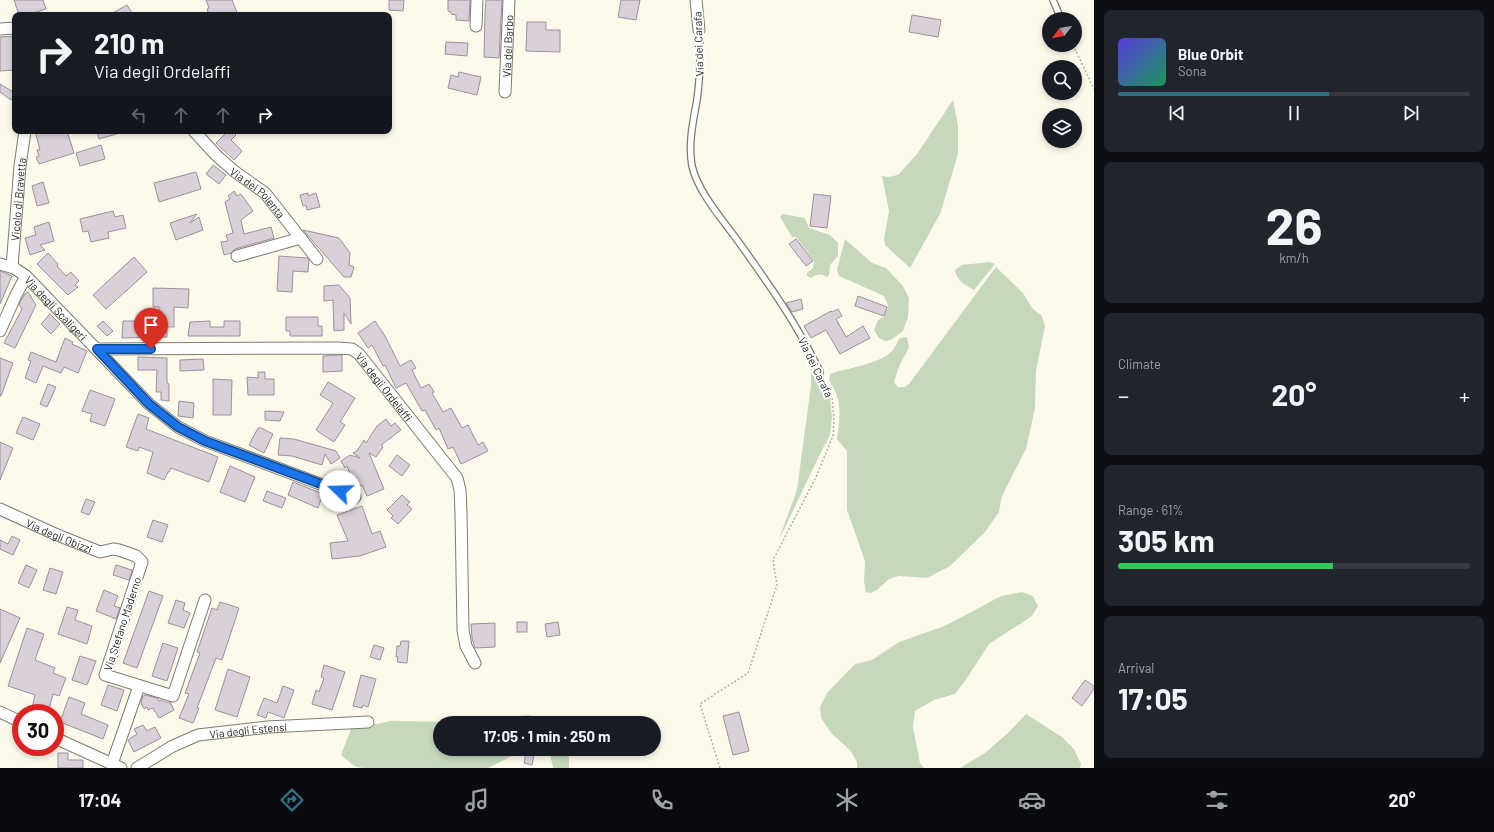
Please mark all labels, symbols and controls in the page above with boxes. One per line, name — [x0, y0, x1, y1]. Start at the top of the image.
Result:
street label: Via dei Carafa — [690, 11, 706, 77]
north arrow — [1042, 12, 1082, 52]
map controls — [1042, 12, 1082, 148]
street label: Via dei Barbo — [499, 15, 515, 78]
text: 210 m — [94, 26, 164, 60]
icon: right — [28, 28, 80, 80]
text: Blue Orbit — [1178, 45, 1243, 63]
text: Via degli Ordelaffi — [94, 60, 231, 82]
button: search — [1042, 60, 1082, 100]
text: Sona — [1178, 63, 1206, 79]
icon: previous — [1166, 102, 1188, 124]
icon: pause — [1283, 102, 1305, 124]
icon: next — [1400, 102, 1422, 124]
icon: left — [128, 104, 150, 126]
icon: ahead — [170, 104, 192, 126]
icon: ahead — [212, 104, 234, 126]
icon: right — [254, 104, 276, 126]
button: layers — [1042, 108, 1082, 148]
street label: Vicolo di Bravetta — [8, 157, 28, 241]
street label: Via dei Polenta — [228, 164, 288, 220]
text: 26 — [1265, 193, 1323, 255]
text: km/h — [1279, 250, 1309, 266]
street label: Via degli Scaligeri — [23, 273, 90, 343]
pin — [134, 308, 168, 349]
icon: arrive — [140, 314, 162, 336]
street label: Via dei Carafa — [796, 335, 836, 399]
street label: Via degli Ordelaffi — [354, 350, 416, 423]
text: Climate — [1118, 356, 1161, 372]
text: 20° — [1271, 376, 1317, 412]
text: − — [1118, 382, 1129, 408]
text: + — [1459, 382, 1470, 408]
position arrow — [319, 470, 361, 512]
text: Range · 61% — [1118, 502, 1183, 518]
street label: Via degli Obizzi — [24, 515, 95, 555]
text: 305 km — [1118, 522, 1215, 558]
street label: Via Stefano Maderno — [101, 576, 143, 672]
text: Arrival — [1118, 660, 1154, 676]
text: 17:05 — [1118, 680, 1188, 716]
speed limit sign: 30 — [12, 704, 64, 756]
street label: Via degli Estensi — [209, 720, 288, 740]
text: 17:05 · 1 min · 250 m — [483, 727, 611, 745]
icon: directions — [278, 786, 306, 814]
icon: music — [463, 786, 491, 814]
icon: phone — [648, 786, 676, 814]
icon: climate — [833, 786, 861, 814]
icon: car — [1018, 786, 1046, 814]
icon: filters — [1203, 786, 1231, 814]
text: 17:04 — [78, 789, 122, 811]
text: 20° — [1388, 789, 1416, 811]

